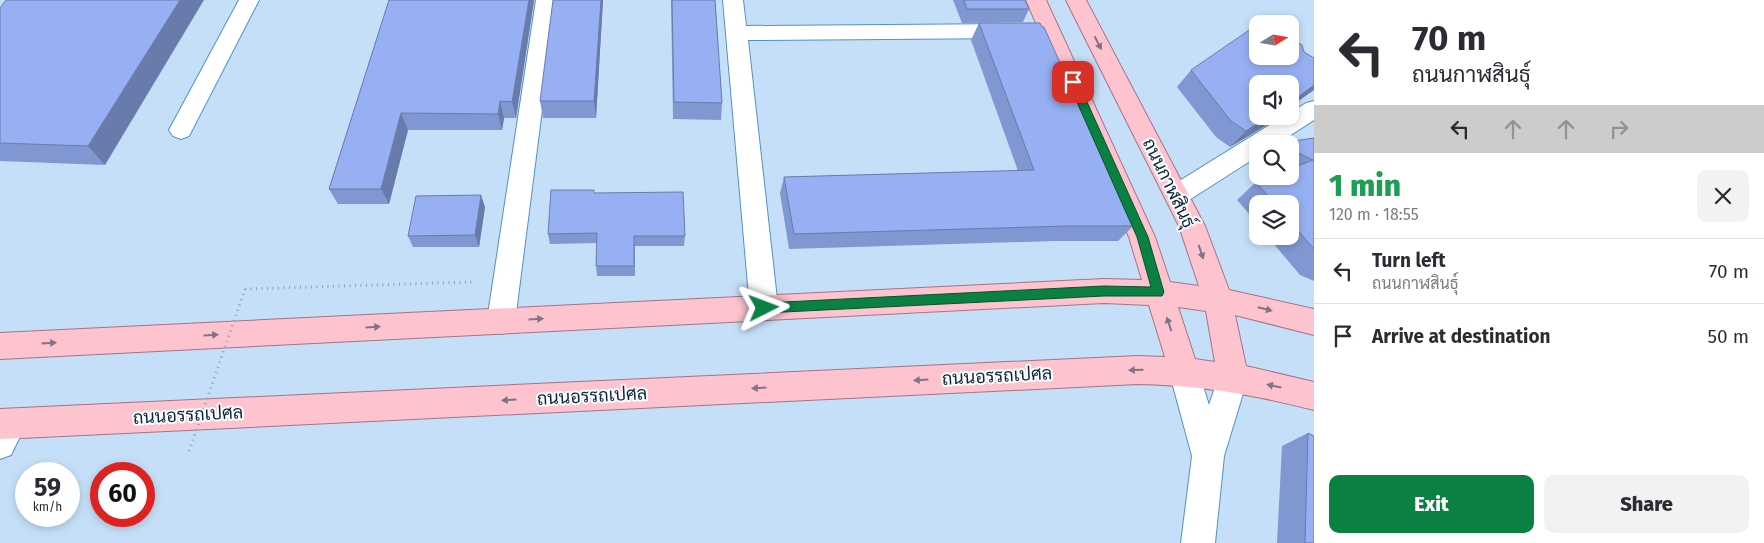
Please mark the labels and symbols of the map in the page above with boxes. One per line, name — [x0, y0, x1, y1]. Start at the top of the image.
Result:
north arrow — [1249, 15, 1299, 65]
one-way arrow — [1094, 36, 1102, 51]
pin — [1052, 61, 1094, 103]
street label: ถนนกาฬสินธุ์ — [1137, 134, 1202, 232]
one-way arrow — [1198, 244, 1205, 259]
position arrow — [737, 281, 789, 333]
one-way arrow — [1258, 305, 1273, 313]
one-way arrow — [528, 315, 544, 323]
one-way arrow — [1165, 317, 1172, 332]
one-way arrow — [366, 323, 382, 331]
one-way arrow — [203, 331, 219, 339]
one-way arrow — [41, 339, 57, 347]
street label: ถนนอรรถเปศล — [941, 362, 1053, 390]
one-way arrow — [1127, 366, 1143, 374]
one-way arrow — [913, 376, 929, 384]
one-way arrow — [1265, 381, 1281, 389]
street label: ถนนอรรถเปศล — [536, 382, 648, 410]
one-way arrow — [750, 384, 766, 392]
one-way arrow — [501, 396, 517, 404]
street label: ถนนอรรถเปศล — [132, 401, 244, 429]
speed limit sign: 60 — [90, 462, 155, 527]

